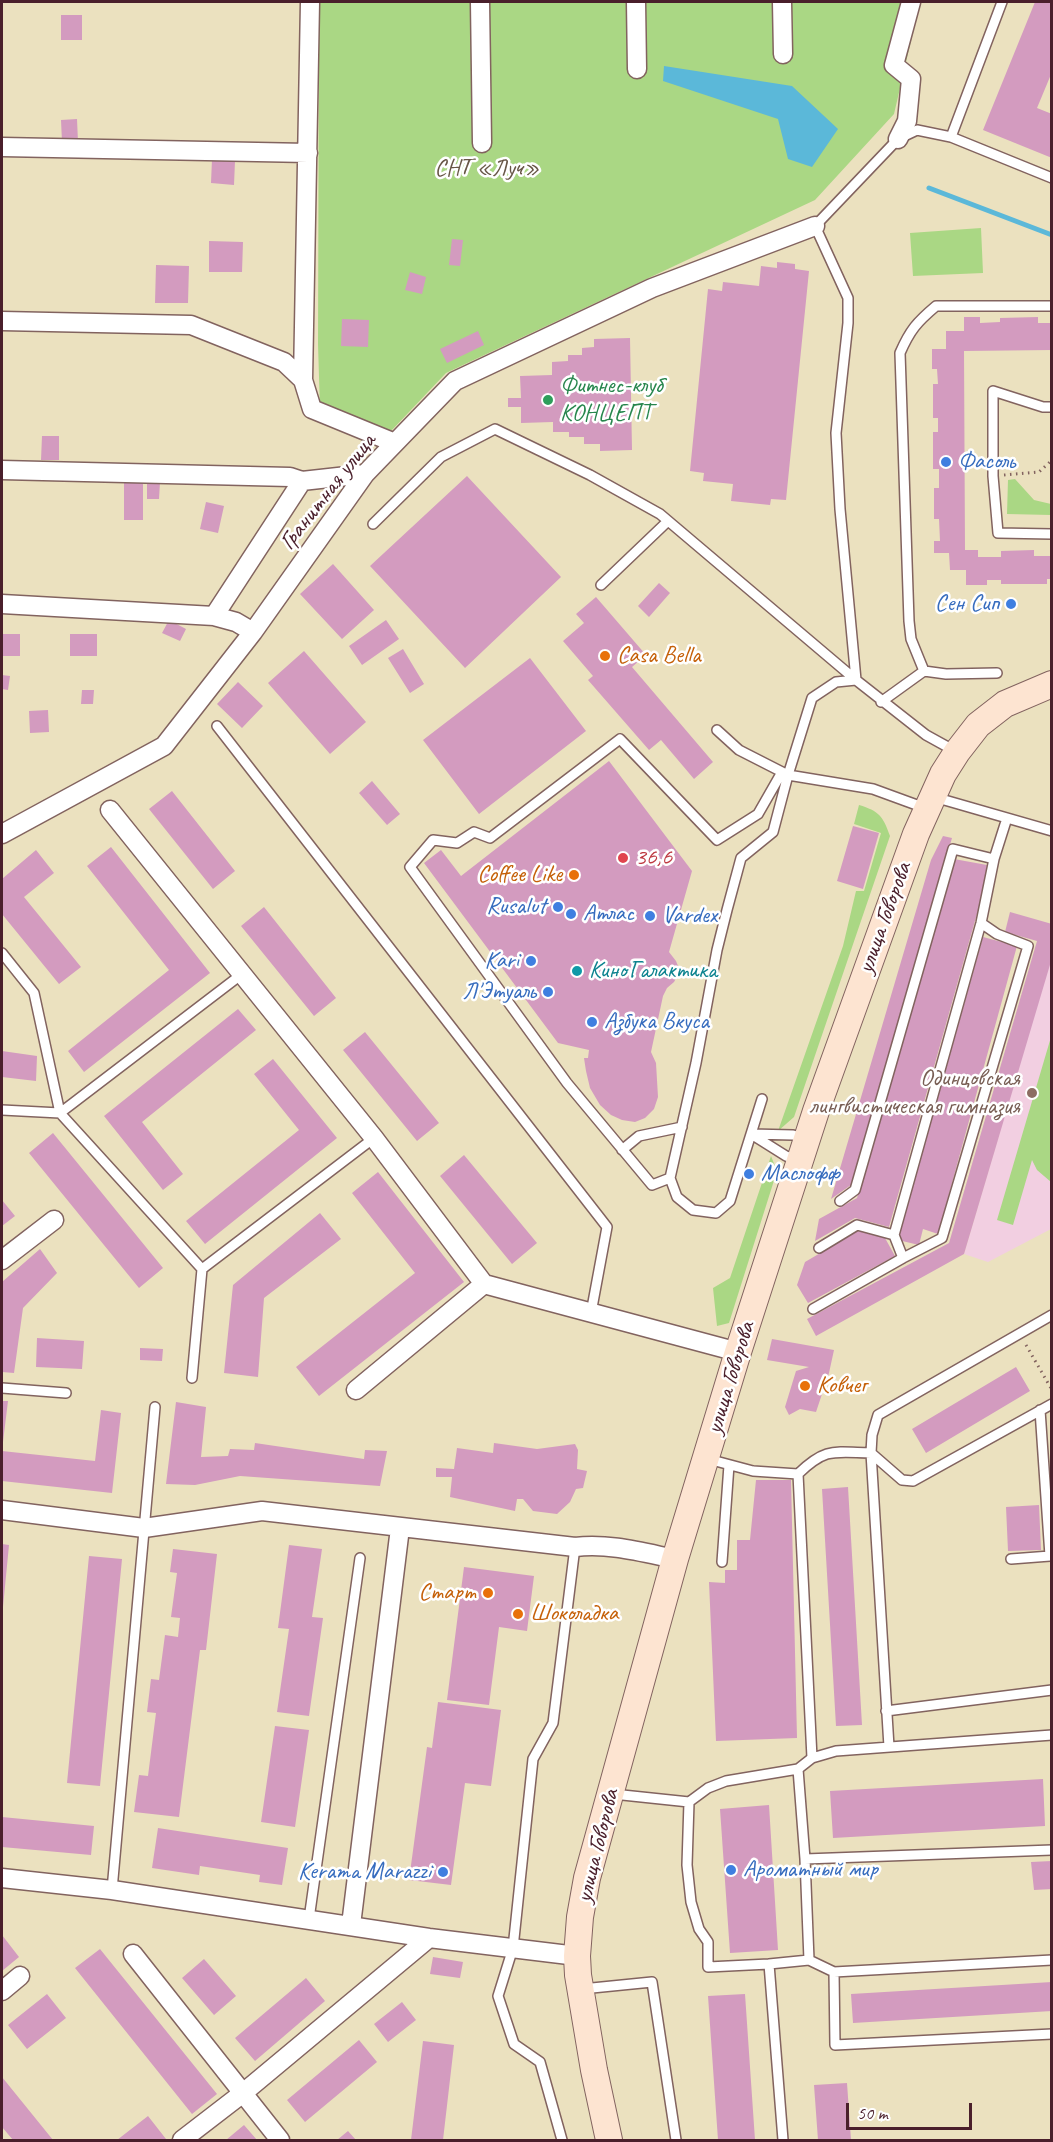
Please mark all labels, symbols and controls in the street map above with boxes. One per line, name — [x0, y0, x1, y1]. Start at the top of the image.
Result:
park label: СНТ «Луч» — [434, 155, 540, 183]
place label: Фитнес-клуб КОНЦЕПТ — [560, 372, 662, 428]
marker: Фитнес-клуб КОНЦЕПТ — [541, 393, 555, 407]
street label: Гранитная улица — [274, 428, 382, 556]
place label: Фасоль — [958, 448, 1015, 476]
marker: Фасоль — [939, 455, 953, 469]
place label: Сен Сип — [935, 590, 999, 618]
marker: Сен Сип — [1004, 597, 1018, 611]
place label: Casa Bella — [617, 642, 701, 670]
marker: Casa Bella — [598, 649, 612, 663]
place label: 36,6 — [635, 844, 672, 872]
marker: 36,6 — [616, 851, 630, 865]
street label: улица Говорова — [852, 859, 918, 977]
place label: Coffee Like — [477, 861, 562, 889]
marker: Coffee Like — [567, 868, 581, 882]
place label: Rusalut — [486, 893, 546, 921]
marker: Rusalut — [551, 900, 565, 914]
place label: Атлас — [583, 900, 634, 928]
place label: Vardex — [662, 902, 717, 930]
marker: Атлас — [564, 907, 578, 921]
marker: Vardex — [643, 909, 657, 923]
place label: Kari — [484, 947, 519, 975]
marker: Kari — [524, 954, 538, 968]
place label: КиноГалактика — [589, 957, 717, 985]
marker: КиноГалактика — [570, 964, 584, 978]
place label: Л'Этуаль — [463, 978, 536, 1006]
marker: Л'Этуаль — [541, 985, 555, 999]
place label: Азбука Вкуса — [604, 1008, 709, 1036]
marker: Азбука Вкуса — [585, 1015, 599, 1029]
place label: Одинцовская лингвистическая гимназия — [809, 1065, 1020, 1121]
marker: Одинцовская лингвистическая гимназия — [1025, 1086, 1039, 1100]
place label: Маслофф — [761, 1160, 840, 1188]
marker: Маслофф — [742, 1167, 756, 1181]
street label: улица Говорова — [700, 1318, 762, 1438]
place label: Ковчег — [817, 1372, 866, 1400]
marker: Ковчег — [798, 1379, 812, 1393]
place label: Старт — [418, 1579, 476, 1607]
marker: Старт — [481, 1586, 495, 1600]
place label: Шоколадка — [530, 1600, 618, 1628]
marker: Шоколадка — [511, 1607, 525, 1621]
street label: улица Говорова — [570, 1786, 626, 1906]
place label: Ароматный мир — [743, 1856, 878, 1884]
place label: Kerama Marazzi — [298, 1858, 431, 1886]
marker: Ароматный мир — [724, 1863, 738, 1877]
marker: Kerama Marazzi — [436, 1865, 450, 1879]
scale bar — [849, 2091, 975, 2129]
text: 50 m — [857, 2102, 888, 2124]

